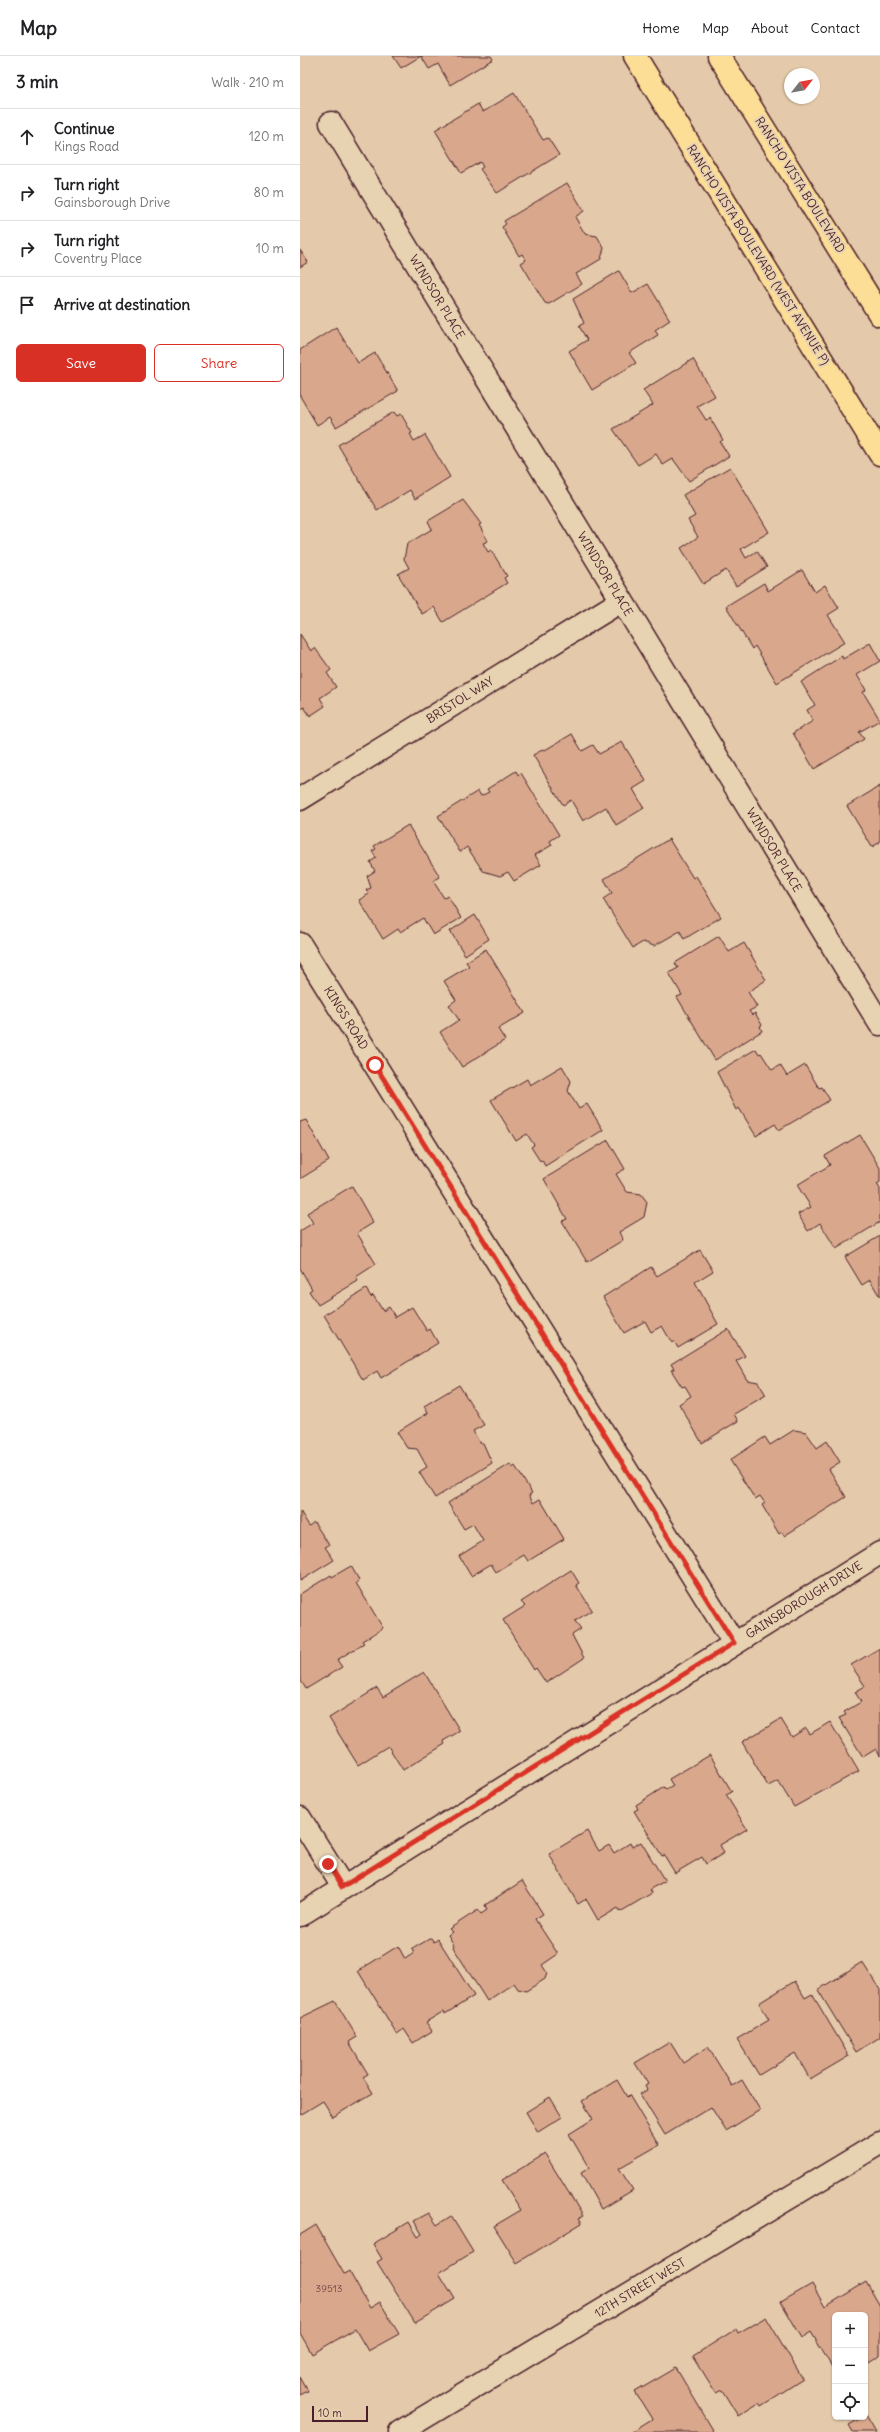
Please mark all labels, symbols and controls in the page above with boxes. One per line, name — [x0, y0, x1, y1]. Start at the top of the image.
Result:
text: Map — [20, 16, 57, 40]
text: Home — [642, 19, 680, 37]
text: Map — [702, 19, 729, 37]
text: About — [751, 19, 789, 37]
text: Contact — [811, 19, 860, 37]
north arrow — [784, 68, 820, 104]
text: 3 min — [16, 71, 58, 93]
text: Walk · 210 m — [211, 74, 284, 91]
street label: RANCHO VISTA BOULEVARD — [752, 114, 849, 256]
text: Continue — [54, 119, 115, 138]
icon: ahead — [16, 126, 38, 148]
text: 120 m — [249, 128, 284, 145]
text: Kings Road — [54, 138, 119, 155]
street label: RANCHO VISTA BOULEVARD (WEST AVENUE P) — [684, 142, 833, 368]
text: Turn right — [54, 175, 119, 194]
icon: right — [16, 182, 38, 204]
text: 80 m — [253, 184, 284, 201]
text: Gainsborough Drive — [54, 194, 170, 211]
text: Turn right — [54, 231, 119, 250]
icon: right — [16, 238, 38, 260]
text: 10 m — [256, 240, 284, 257]
text: Coventry Place — [54, 250, 142, 267]
street label: WINDSOR PLACE — [406, 252, 468, 342]
icon: arrive — [16, 294, 38, 316]
text: Arrive at destination — [54, 295, 190, 314]
button: Save — [16, 344, 146, 382]
button: Share — [154, 344, 284, 382]
street label: WINDSOR PLACE — [574, 529, 636, 619]
street label: BRISTOL WAY — [423, 673, 496, 726]
street label: WINDSOR PLACE — [743, 805, 805, 895]
street label: KINGS ROAD — [321, 983, 372, 1052]
route start — [366, 1056, 384, 1074]
street label: GAINSBOROUGH DRIVE — [743, 1557, 865, 1642]
route end — [319, 1855, 337, 1873]
street label: 12TH STREET WEST — [592, 2254, 688, 2321]
house number: 39513 — [316, 2282, 343, 2295]
map controls — [832, 2312, 868, 2420]
button: + — [832, 2312, 868, 2348]
button: − — [832, 2348, 868, 2384]
button: locate — [832, 2384, 868, 2420]
scale bar — [312, 2404, 368, 2423]
text: 10 m — [318, 2406, 342, 2420]

